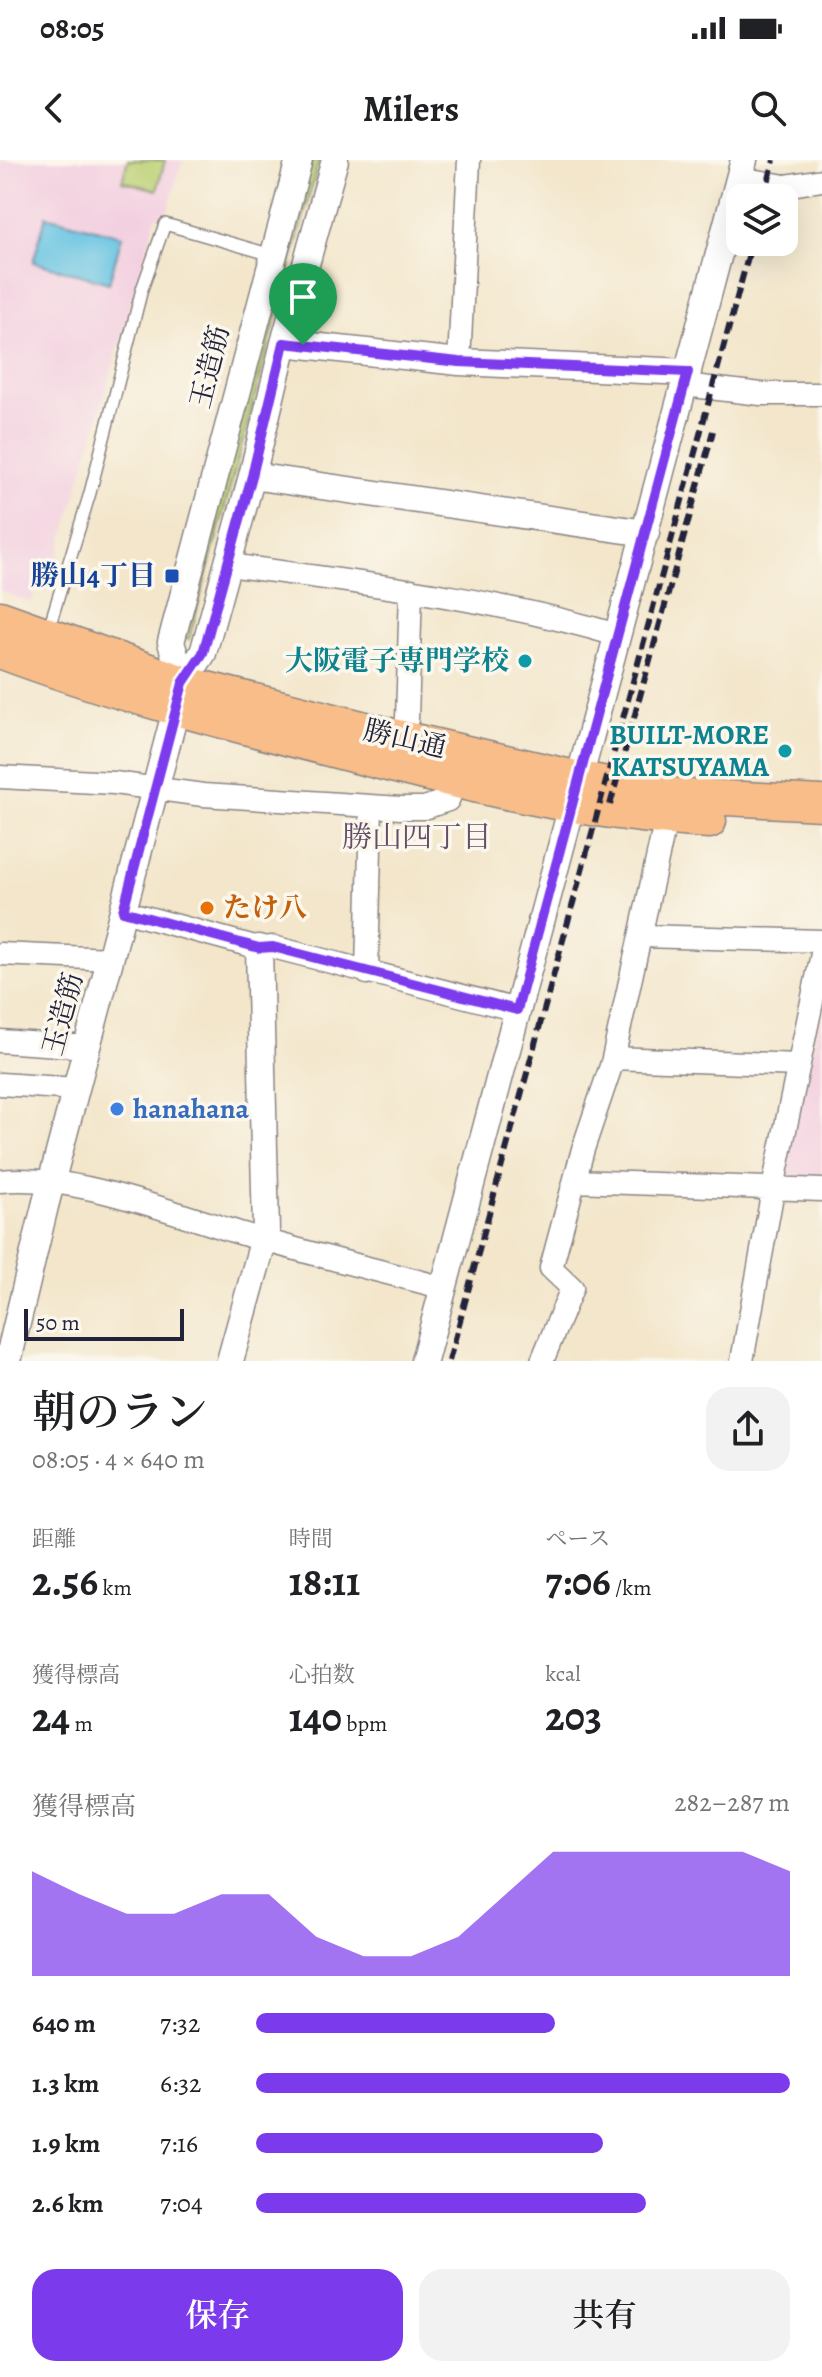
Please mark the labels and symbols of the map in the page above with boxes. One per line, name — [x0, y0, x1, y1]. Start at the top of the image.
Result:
pin — [269, 263, 337, 345]
street label: 玉造筋 — [181, 322, 239, 412]
place label: 勝山4丁目 — [31, 557, 156, 595]
marker: 勝山4丁目 — [163, 567, 181, 585]
place label: 大阪電子専門学校 — [285, 642, 509, 680]
marker: 大阪電子専門学校 — [516, 652, 534, 670]
street label: 勝山通 — [360, 711, 450, 767]
place label: BUILT-MORE KATSUYAMA — [609, 716, 769, 786]
marker: BUILT-MORE KATSUYAMA — [776, 742, 794, 760]
district label: 勝山四丁目 — [342, 817, 492, 857]
place label: たけ八 — [223, 889, 307, 927]
marker: たけ八 — [198, 899, 216, 917]
street label: 玉造筋 — [34, 969, 92, 1059]
place label: hanahana — [133, 1090, 249, 1128]
marker: hanahana — [108, 1100, 126, 1118]
scale bar — [24, 1305, 184, 1341]

